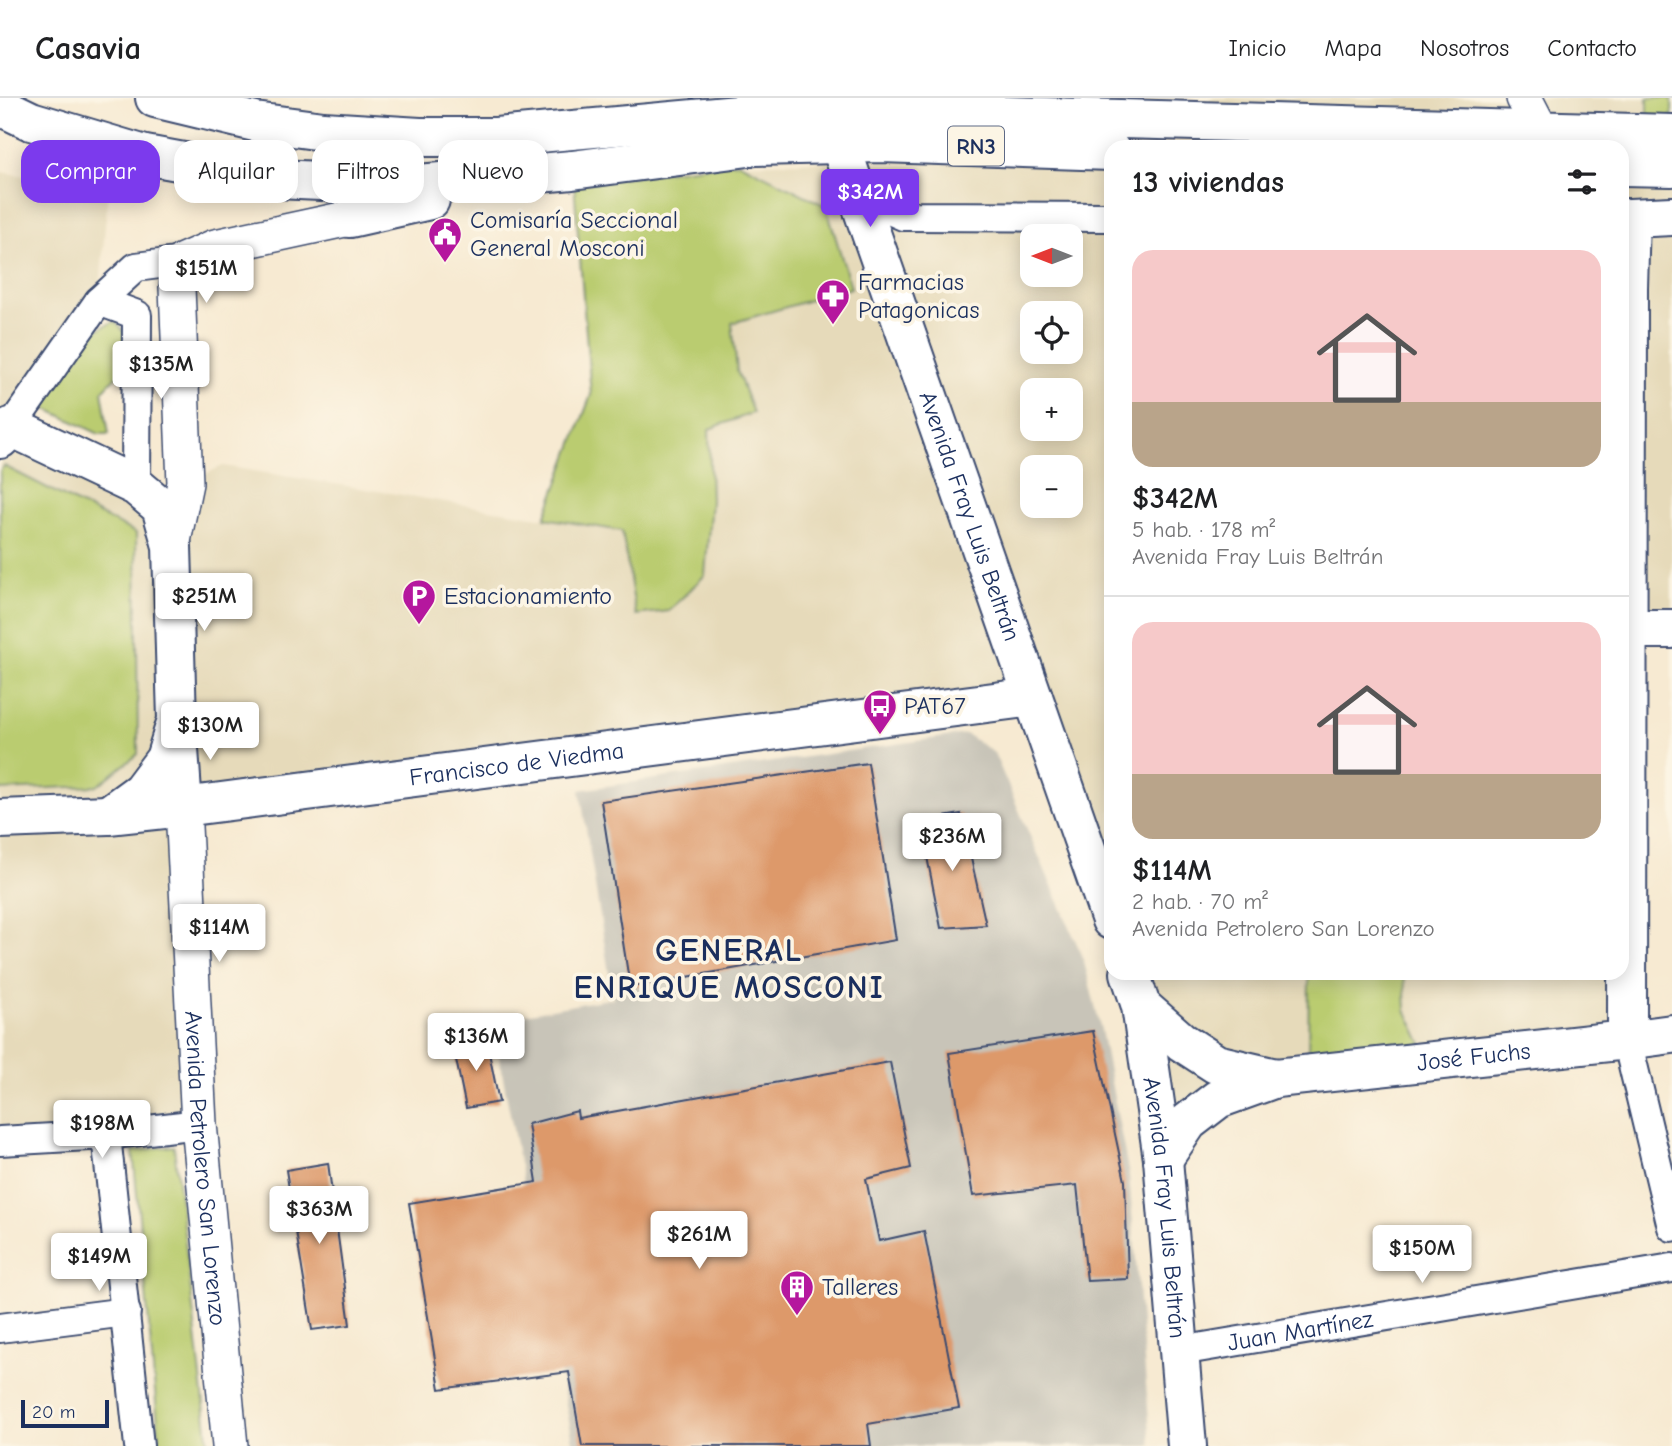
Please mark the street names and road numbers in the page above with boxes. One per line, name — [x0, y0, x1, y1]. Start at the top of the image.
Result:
road number: RN3 — [948, 126, 1004, 166]
street label: Avenida Fray Luis Beltrán — [913, 388, 1026, 645]
street label: Francisco de Viedma — [408, 736, 626, 792]
street label: Avenida Petrolero San Lorenzo — [179, 1010, 232, 1327]
street label: José Fuchs — [1416, 1037, 1532, 1077]
street label: Avenida Fray Luis Beltrán — [1137, 1075, 1192, 1339]
street label: Juan Martínez — [1225, 1305, 1376, 1357]

